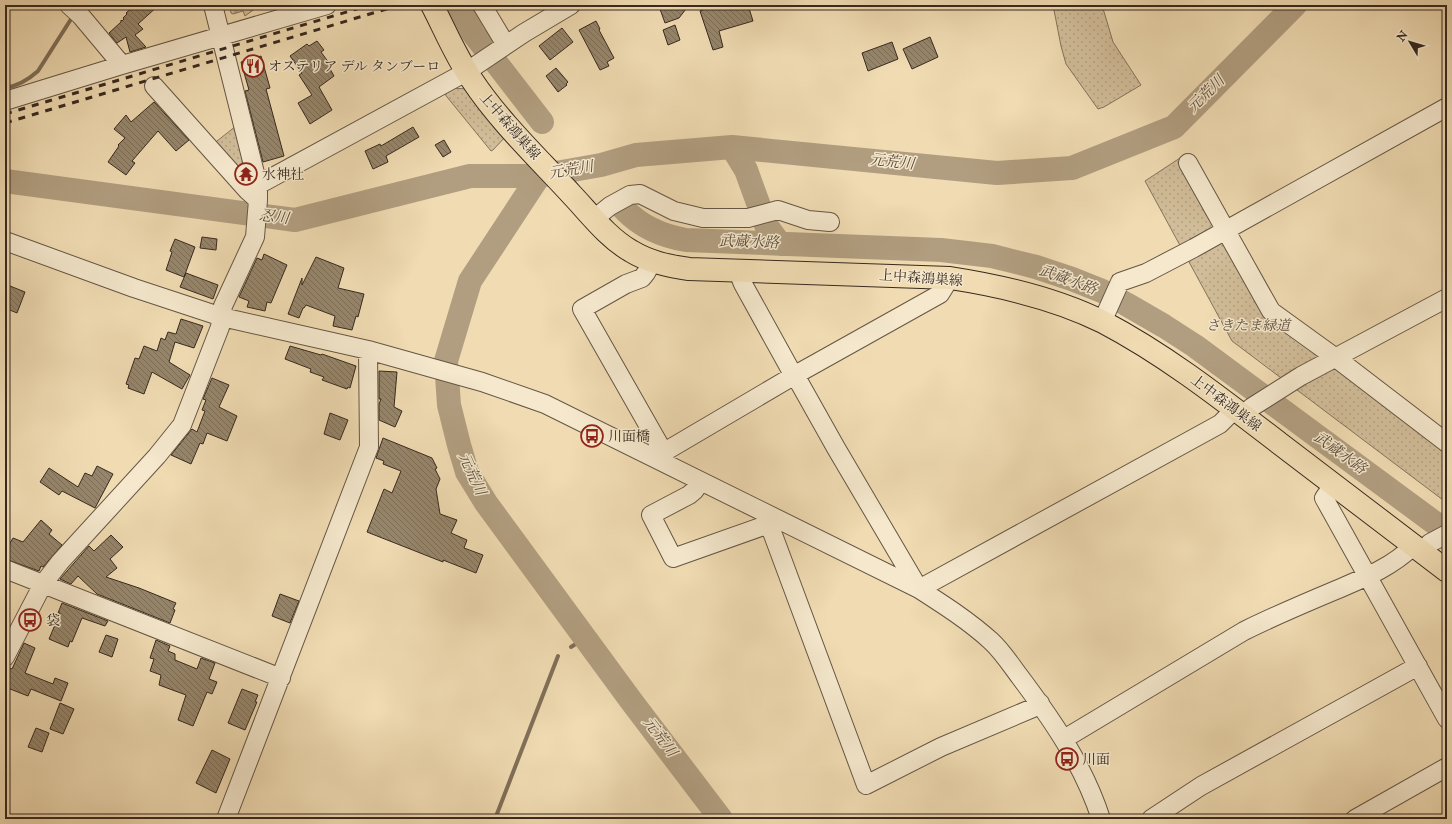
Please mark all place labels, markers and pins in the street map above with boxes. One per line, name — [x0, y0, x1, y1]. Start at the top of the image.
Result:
restaurant icon: オステリア デル タンブーロ — [240, 53, 266, 79]
place label: オステリア デル タンブーロ — [268, 58, 440, 75]
temple icon: 水神社 — [233, 161, 259, 187]
place label: 水神社 — [262, 166, 304, 183]
bus stop icon: 川面橋 — [579, 423, 605, 449]
place label: 川面橋 — [608, 428, 650, 445]
bus stop icon: 袋 — [17, 607, 43, 633]
place label: 袋 — [46, 612, 60, 629]
bus stop icon: 川面 — [1054, 746, 1080, 772]
place label: 川面 — [1082, 751, 1110, 768]

